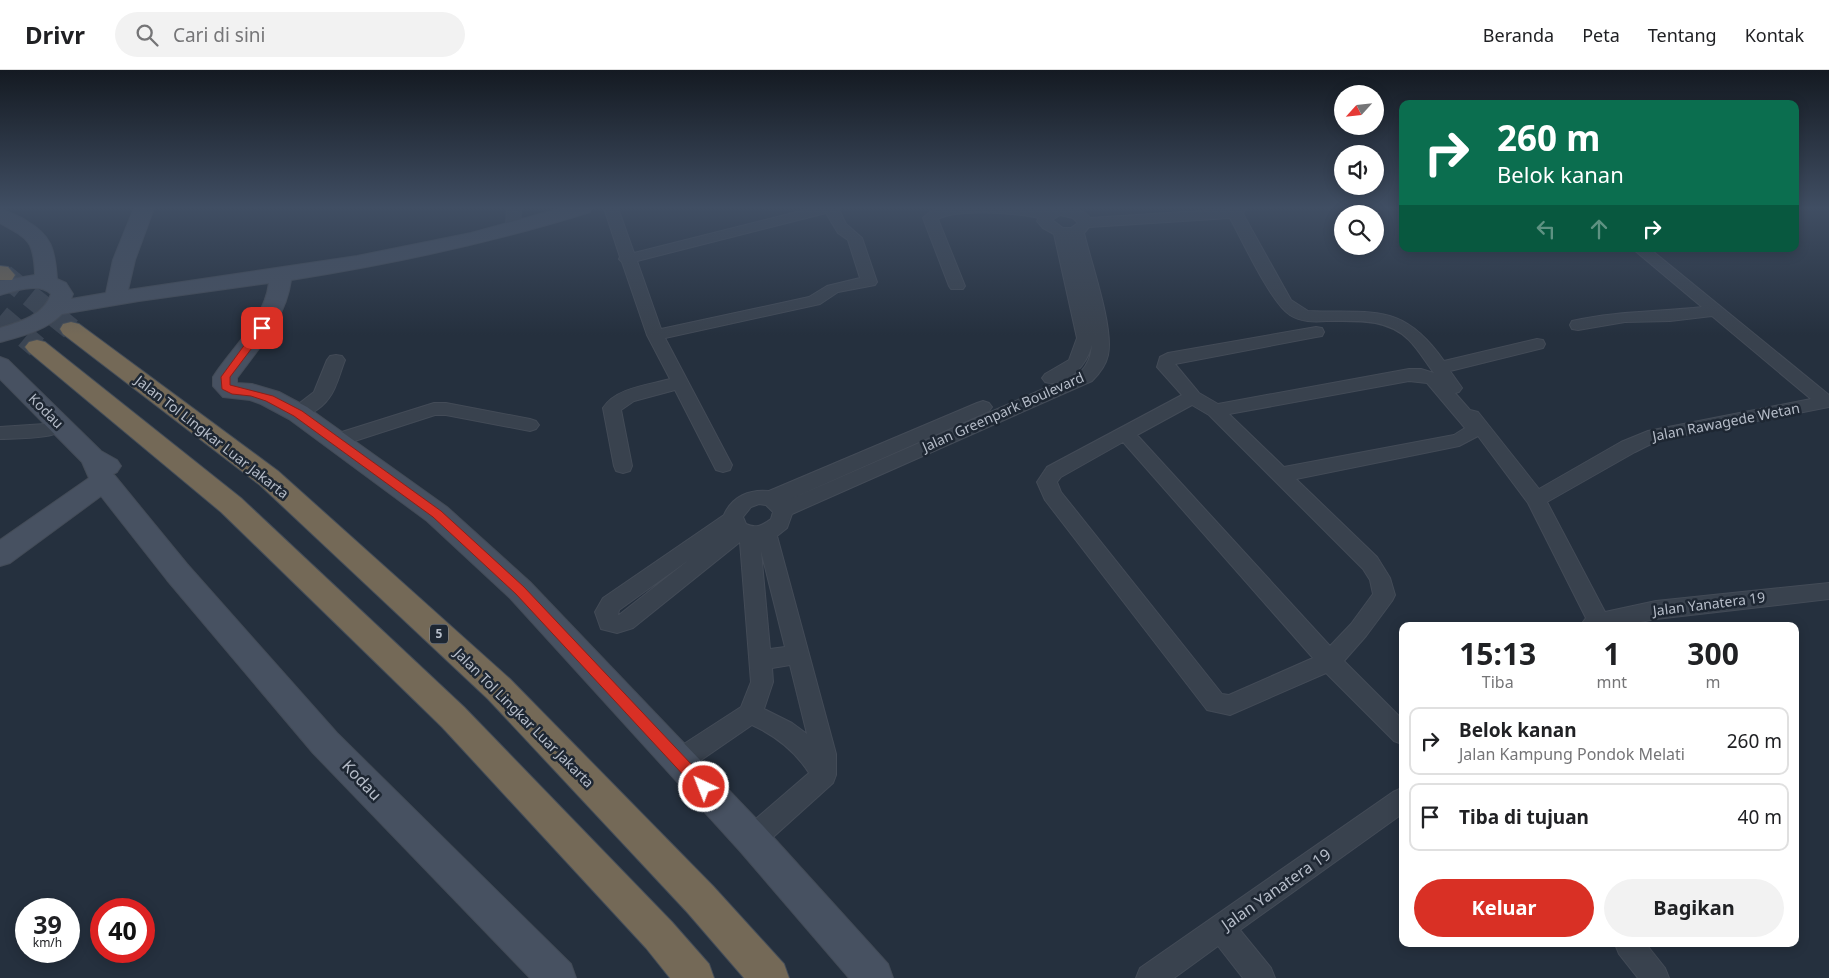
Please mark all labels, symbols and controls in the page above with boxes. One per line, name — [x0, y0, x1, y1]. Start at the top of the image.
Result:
search box — [115, 12, 465, 57]
text: Drivr — [25, 18, 85, 51]
icon: search — [133, 21, 161, 49]
text: Cari di sini — [173, 22, 265, 48]
text: Beranda — [1483, 23, 1554, 47]
text: Peta — [1582, 23, 1620, 47]
text: Tentang — [1648, 23, 1717, 47]
text: Kontak — [1745, 23, 1804, 47]
north arrow — [1334, 85, 1384, 135]
map controls — [1334, 85, 1384, 255]
text: 260 m — [1497, 114, 1600, 161]
icon: right — [1414, 120, 1479, 185]
button: sound — [1334, 145, 1384, 195]
text: Belok kanan — [1497, 159, 1624, 189]
button: search — [1334, 205, 1384, 255]
icon: left — [1532, 215, 1560, 243]
icon: ahead — [1585, 215, 1613, 243]
icon: right — [1638, 215, 1666, 243]
pin — [241, 307, 283, 349]
icon: arrive — [248, 314, 276, 342]
street label: Jalan Greenpark Boulevard — [917, 367, 1087, 457]
street label: Jalan Tol Lingkar Luar Jakarta — [130, 369, 293, 503]
street label: Kodau — [25, 389, 68, 432]
street label: Jalan Rawagede Wetan — [1649, 398, 1801, 445]
street label: Jalan Yanatera 19 — [1650, 587, 1766, 620]
road number: 5 — [430, 624, 448, 644]
text: 15:13 — [1459, 633, 1536, 674]
text: 1 — [1603, 633, 1620, 674]
text: 300 — [1687, 633, 1739, 674]
street label: Jalan Tol Lingkar Luar Jakarta — [449, 642, 598, 792]
text: Tiba — [1482, 671, 1514, 693]
text: mnt — [1596, 671, 1627, 693]
text: m — [1706, 671, 1721, 693]
text: Belok kanan — [1459, 717, 1576, 743]
icon: right — [1416, 727, 1444, 755]
text: 260 m — [1727, 728, 1782, 754]
text: Jalan Kampung Pondok Melati — [1459, 743, 1685, 765]
street label: Kodau — [337, 755, 387, 805]
position arrow — [677, 760, 729, 812]
icon: arrive — [1416, 803, 1444, 831]
text: Tiba di tujuan — [1459, 804, 1589, 830]
text: 40 m — [1738, 804, 1782, 830]
street label: Jalan Yanatera 19 — [1215, 843, 1335, 936]
button: Keluar — [1414, 879, 1594, 937]
button: Bagikan — [1604, 879, 1784, 937]
speed limit sign: 40 — [90, 898, 155, 963]
text: 39 — [33, 907, 62, 941]
text: km/h — [33, 934, 62, 951]

